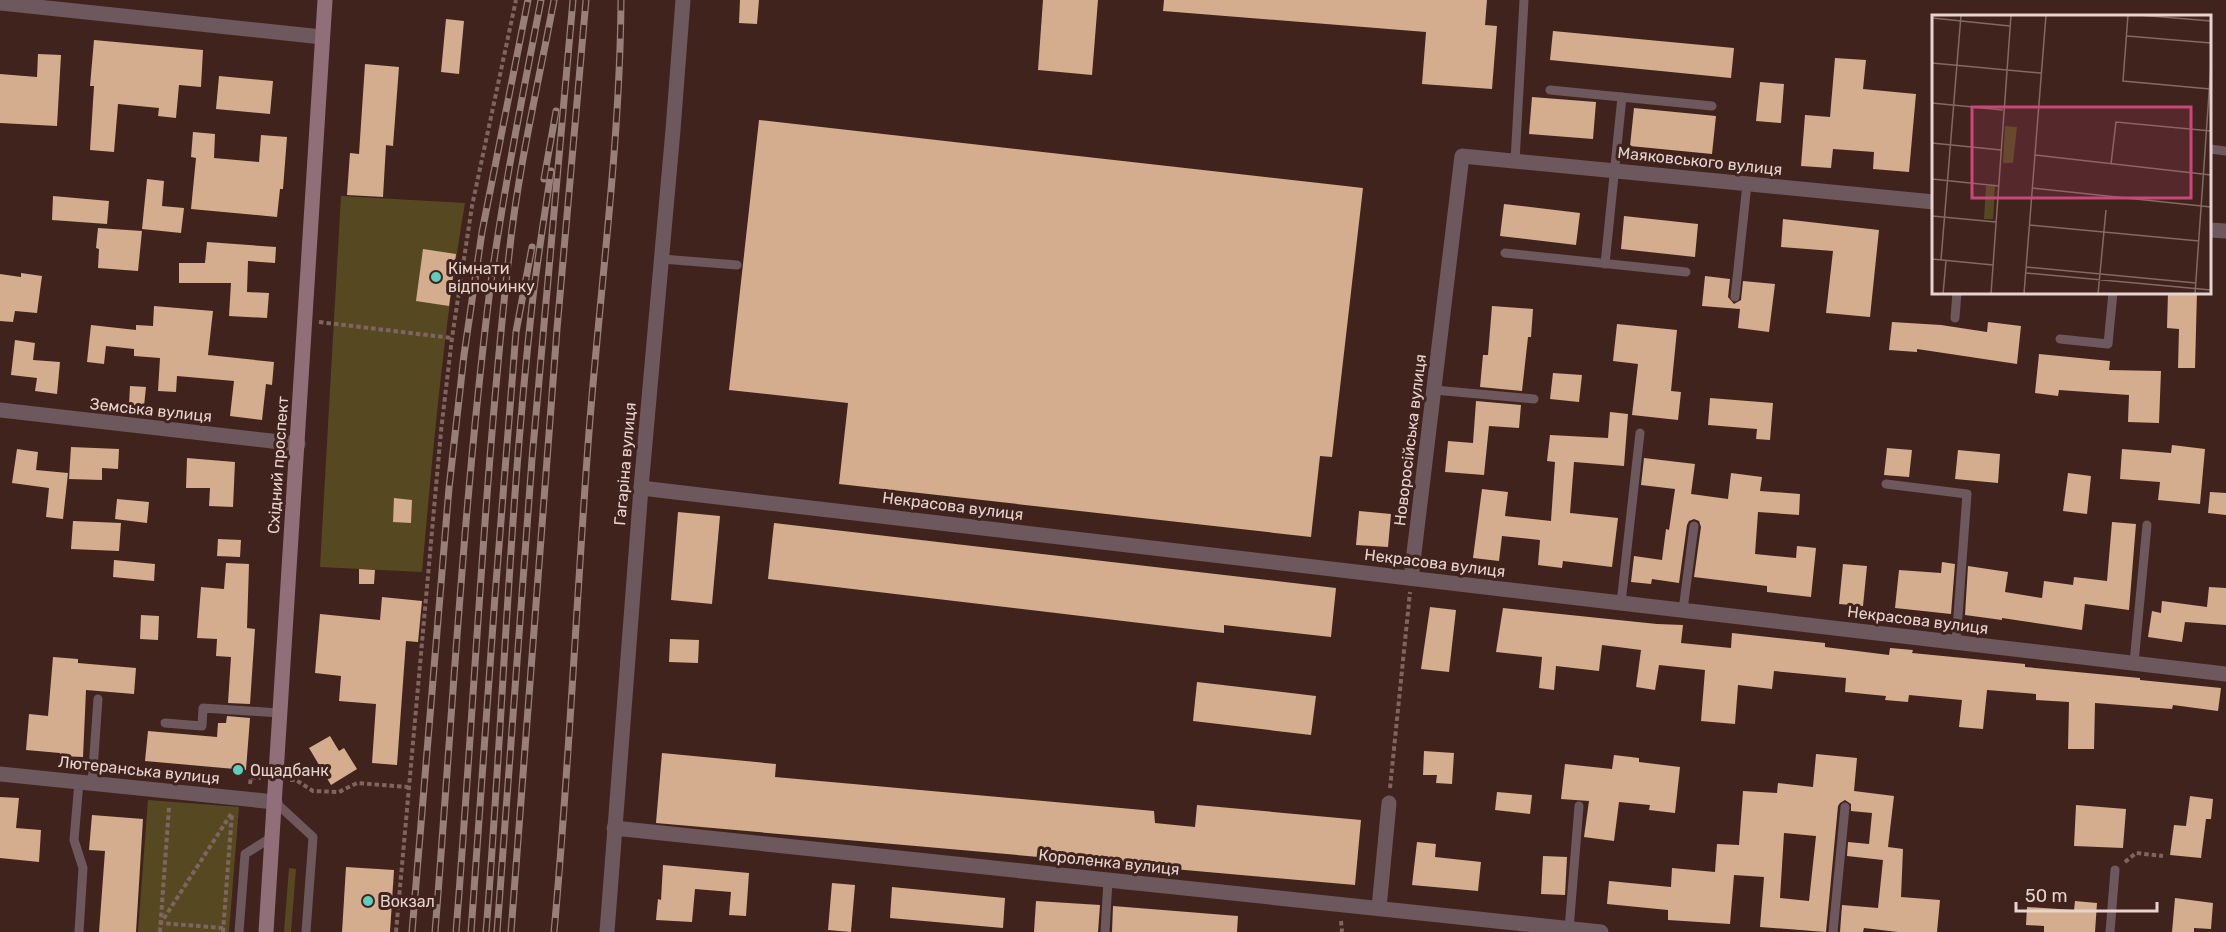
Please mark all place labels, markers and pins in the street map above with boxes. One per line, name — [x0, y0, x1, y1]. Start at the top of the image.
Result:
place label: Кімнати відпочинку — [448, 259, 535, 296]
marker: Кімнати відпочинку — [429, 270, 443, 284]
place label: Ощадбанк — [250, 761, 329, 780]
marker: Ощадбанк — [231, 763, 245, 777]
place label: Вокзал — [380, 892, 435, 911]
marker: Вокзал — [361, 894, 375, 908]

